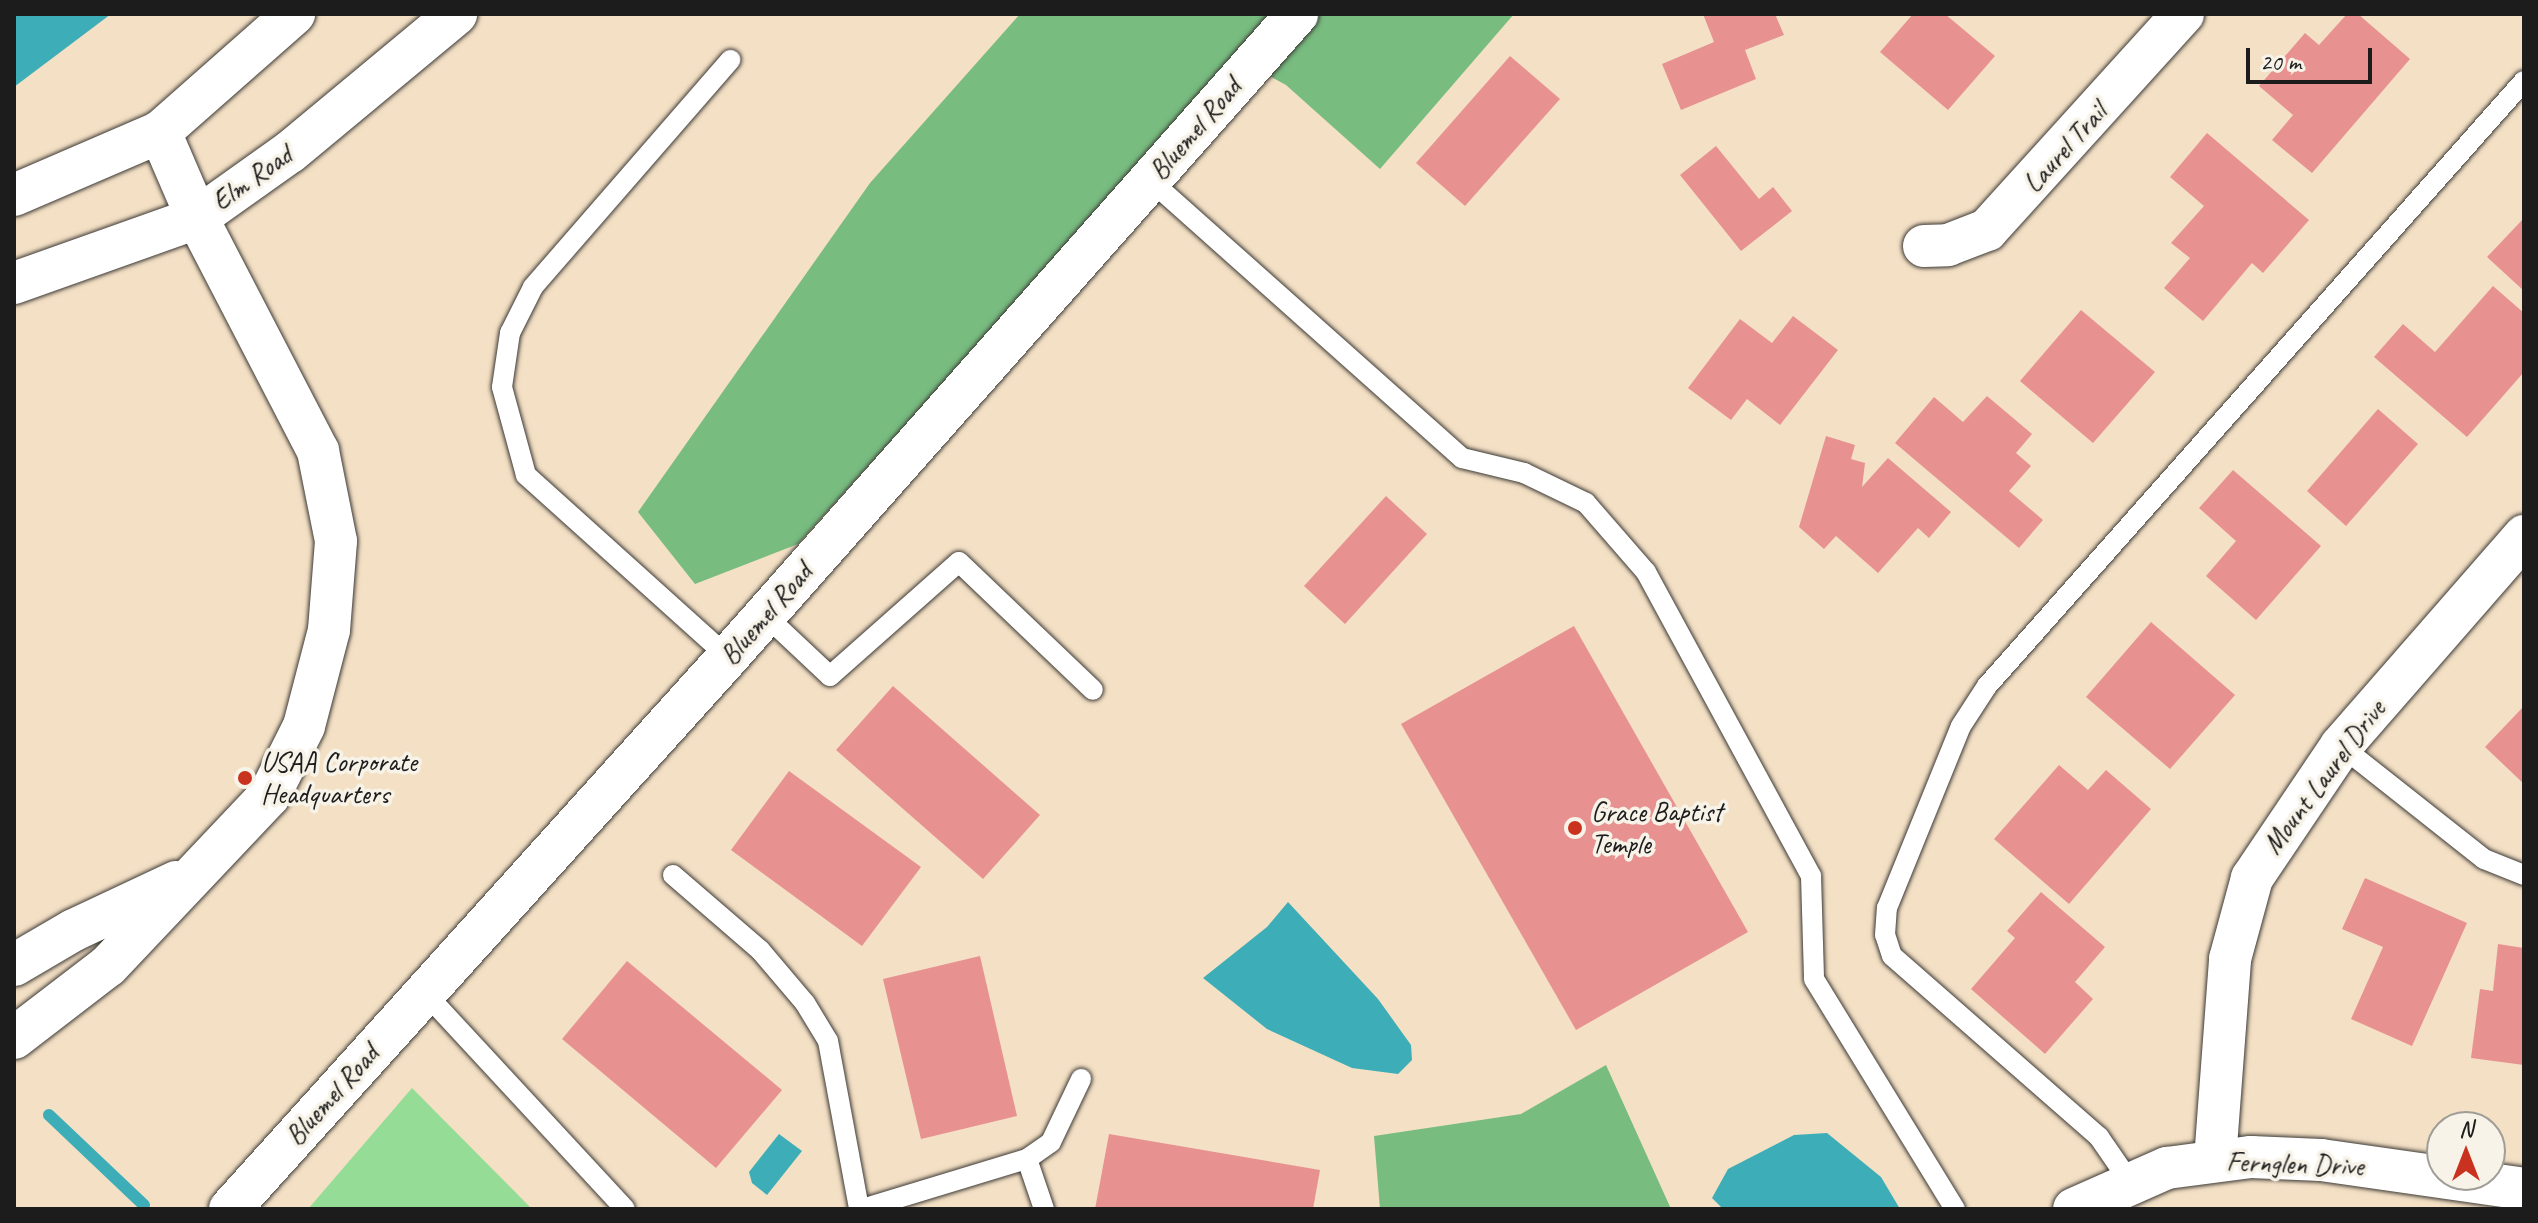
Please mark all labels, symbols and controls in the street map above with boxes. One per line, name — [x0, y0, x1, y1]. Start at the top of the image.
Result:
scale bar — [2250, 32, 2376, 82]
text: 20 m — [2260, 47, 2301, 77]
street label: Bluemel Road — [1142, 71, 1248, 187]
street label: Laurel Trail — [2016, 97, 2114, 199]
street label: Elm Road — [206, 138, 298, 218]
street label: Bluemel Road — [713, 556, 819, 672]
street label: Mount Laurel Drive — [2255, 693, 2393, 861]
place label: USAA Corporate Headquarters — [261, 745, 417, 811]
marker: USAA Corporate Headquarters — [236, 769, 254, 787]
place label: Grace Baptist Temple — [1591, 795, 1723, 861]
marker: Grace Baptist Temple — [1566, 819, 1584, 837]
street label: Bluemel Road — [278, 1038, 386, 1152]
north arrow — [2426, 1111, 2506, 1191]
text: N — [2459, 1115, 2473, 1143]
street label: Fernglen Drive — [2226, 1145, 2364, 1183]

